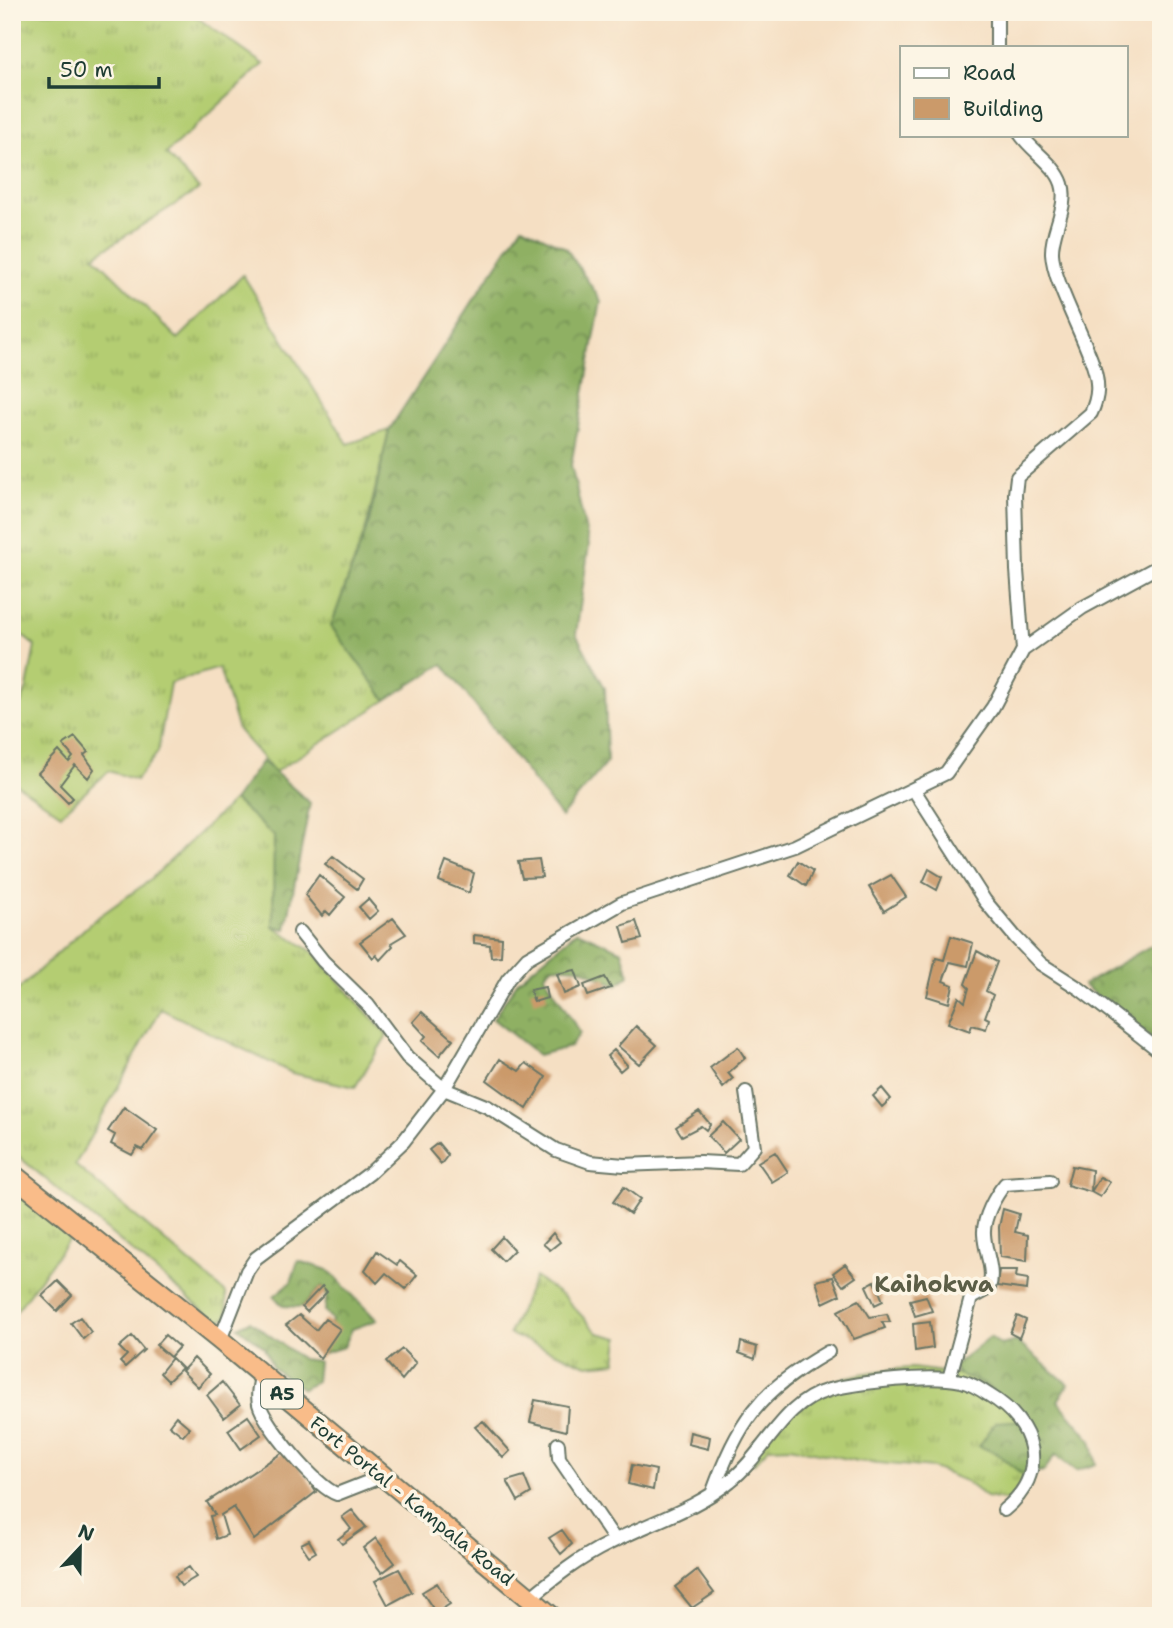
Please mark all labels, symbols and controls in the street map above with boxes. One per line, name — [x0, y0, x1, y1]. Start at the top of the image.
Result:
scale bar — [49, 46, 159, 90]
legend — [900, 46, 1128, 136]
text: 50 m — [60, 56, 113, 84]
text: Road — [963, 59, 1016, 87]
text: Building — [963, 95, 1043, 123]
district label: Kaihokwa — [874, 1269, 994, 1299]
road number: A5 — [261, 1380, 303, 1408]
street label: Fort Portal - Kampala Road — [305, 1411, 519, 1591]
north arrow — [46, 1512, 116, 1582]
text: N — [75, 1518, 98, 1547]

